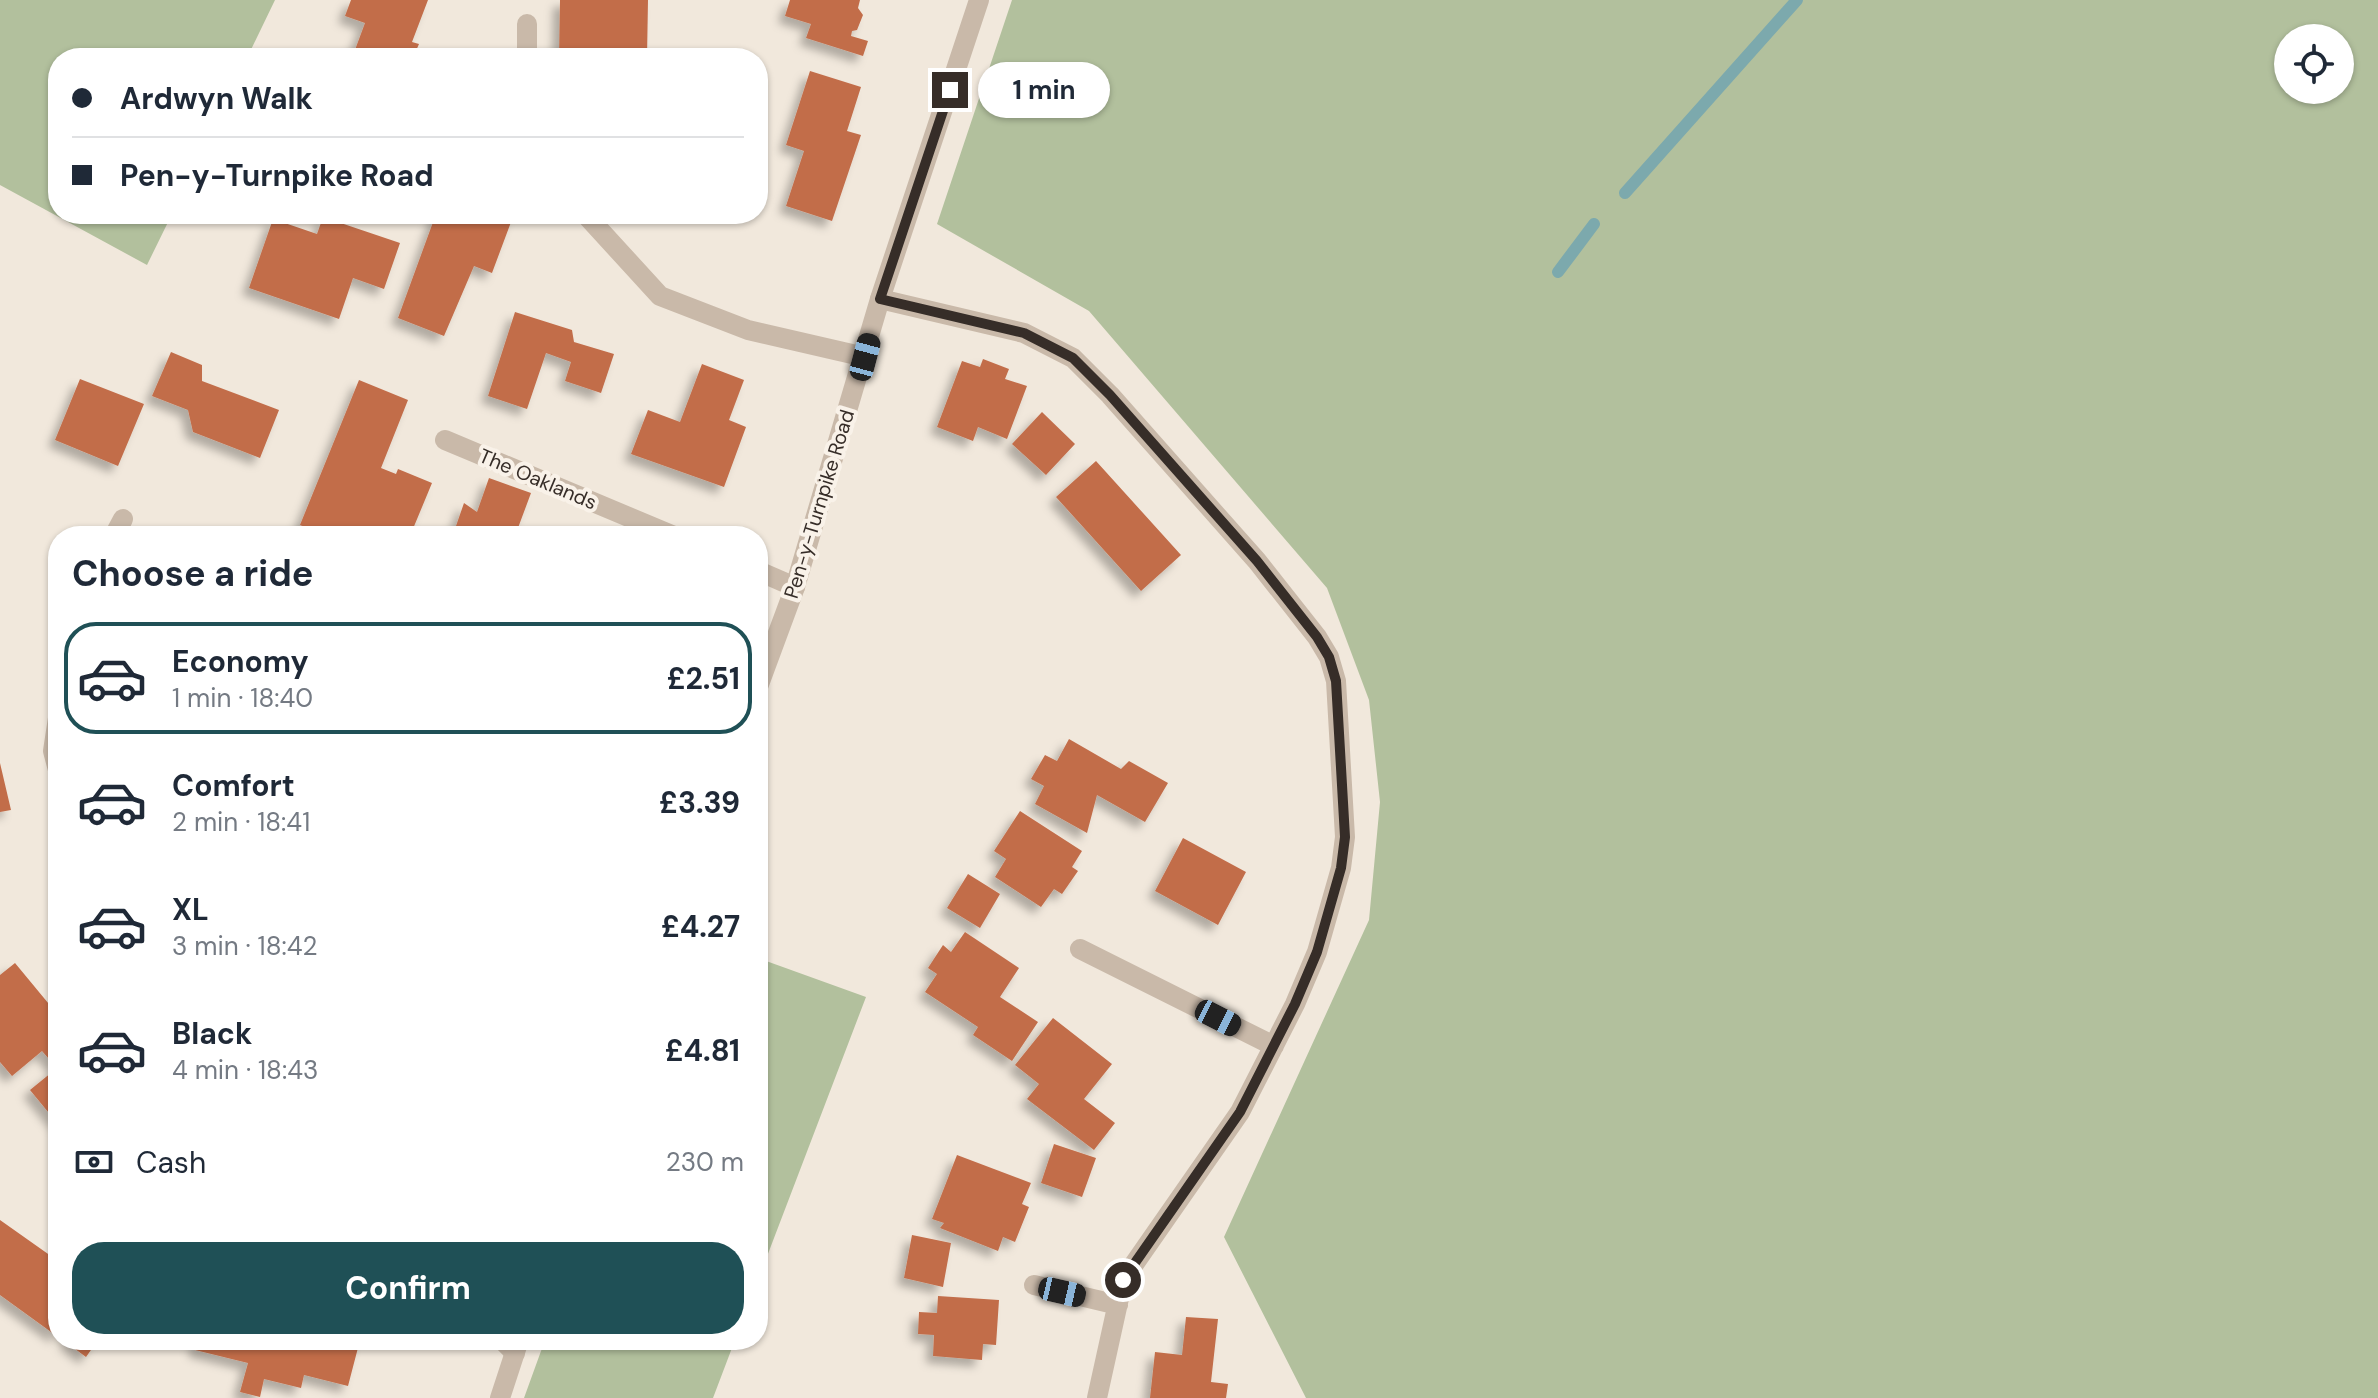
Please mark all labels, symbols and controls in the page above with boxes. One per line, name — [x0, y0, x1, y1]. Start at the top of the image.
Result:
map controls — [2274, 24, 2354, 104]
button: locate — [2274, 24, 2354, 104]
callout: 1 min — [978, 62, 1110, 118]
route end — [932, 72, 968, 108]
text: 1 min — [1012, 73, 1076, 107]
text: Ardwyn Walk — [120, 79, 313, 118]
text: Pen-y-Turnpike Road — [120, 156, 434, 195]
car — [847, 331, 883, 383]
street label: Pen-y-Turnpike Road — [778, 406, 860, 602]
street label: The Oaklands — [475, 443, 601, 515]
text: Choose a ride — [72, 550, 313, 597]
icon: car — [76, 642, 148, 714]
text: Economy — [172, 642, 309, 681]
text: £2.51 — [667, 659, 740, 698]
text: 1 min · 18:40 — [172, 681, 313, 715]
icon: car — [76, 766, 148, 838]
text: Comfort — [172, 766, 295, 805]
text: £3.39 — [659, 783, 740, 822]
text: 2 min · 18:41 — [172, 805, 310, 839]
icon: car — [76, 890, 148, 962]
text: XL — [172, 890, 209, 929]
text: £4.27 — [661, 907, 740, 946]
text: 3 min · 18:42 — [172, 929, 318, 963]
car — [1191, 996, 1245, 1040]
icon: car — [76, 1014, 148, 1086]
text: Black — [172, 1014, 252, 1053]
text: £4.81 — [665, 1031, 740, 1070]
text: 4 min · 18:43 — [172, 1053, 318, 1087]
icon: cash — [72, 1140, 116, 1184]
text: Cash — [136, 1143, 206, 1182]
text: 230 m — [666, 1145, 744, 1179]
button: Confirm — [72, 1242, 744, 1334]
route start — [1105, 1262, 1141, 1298]
car — [1036, 1275, 1088, 1309]

